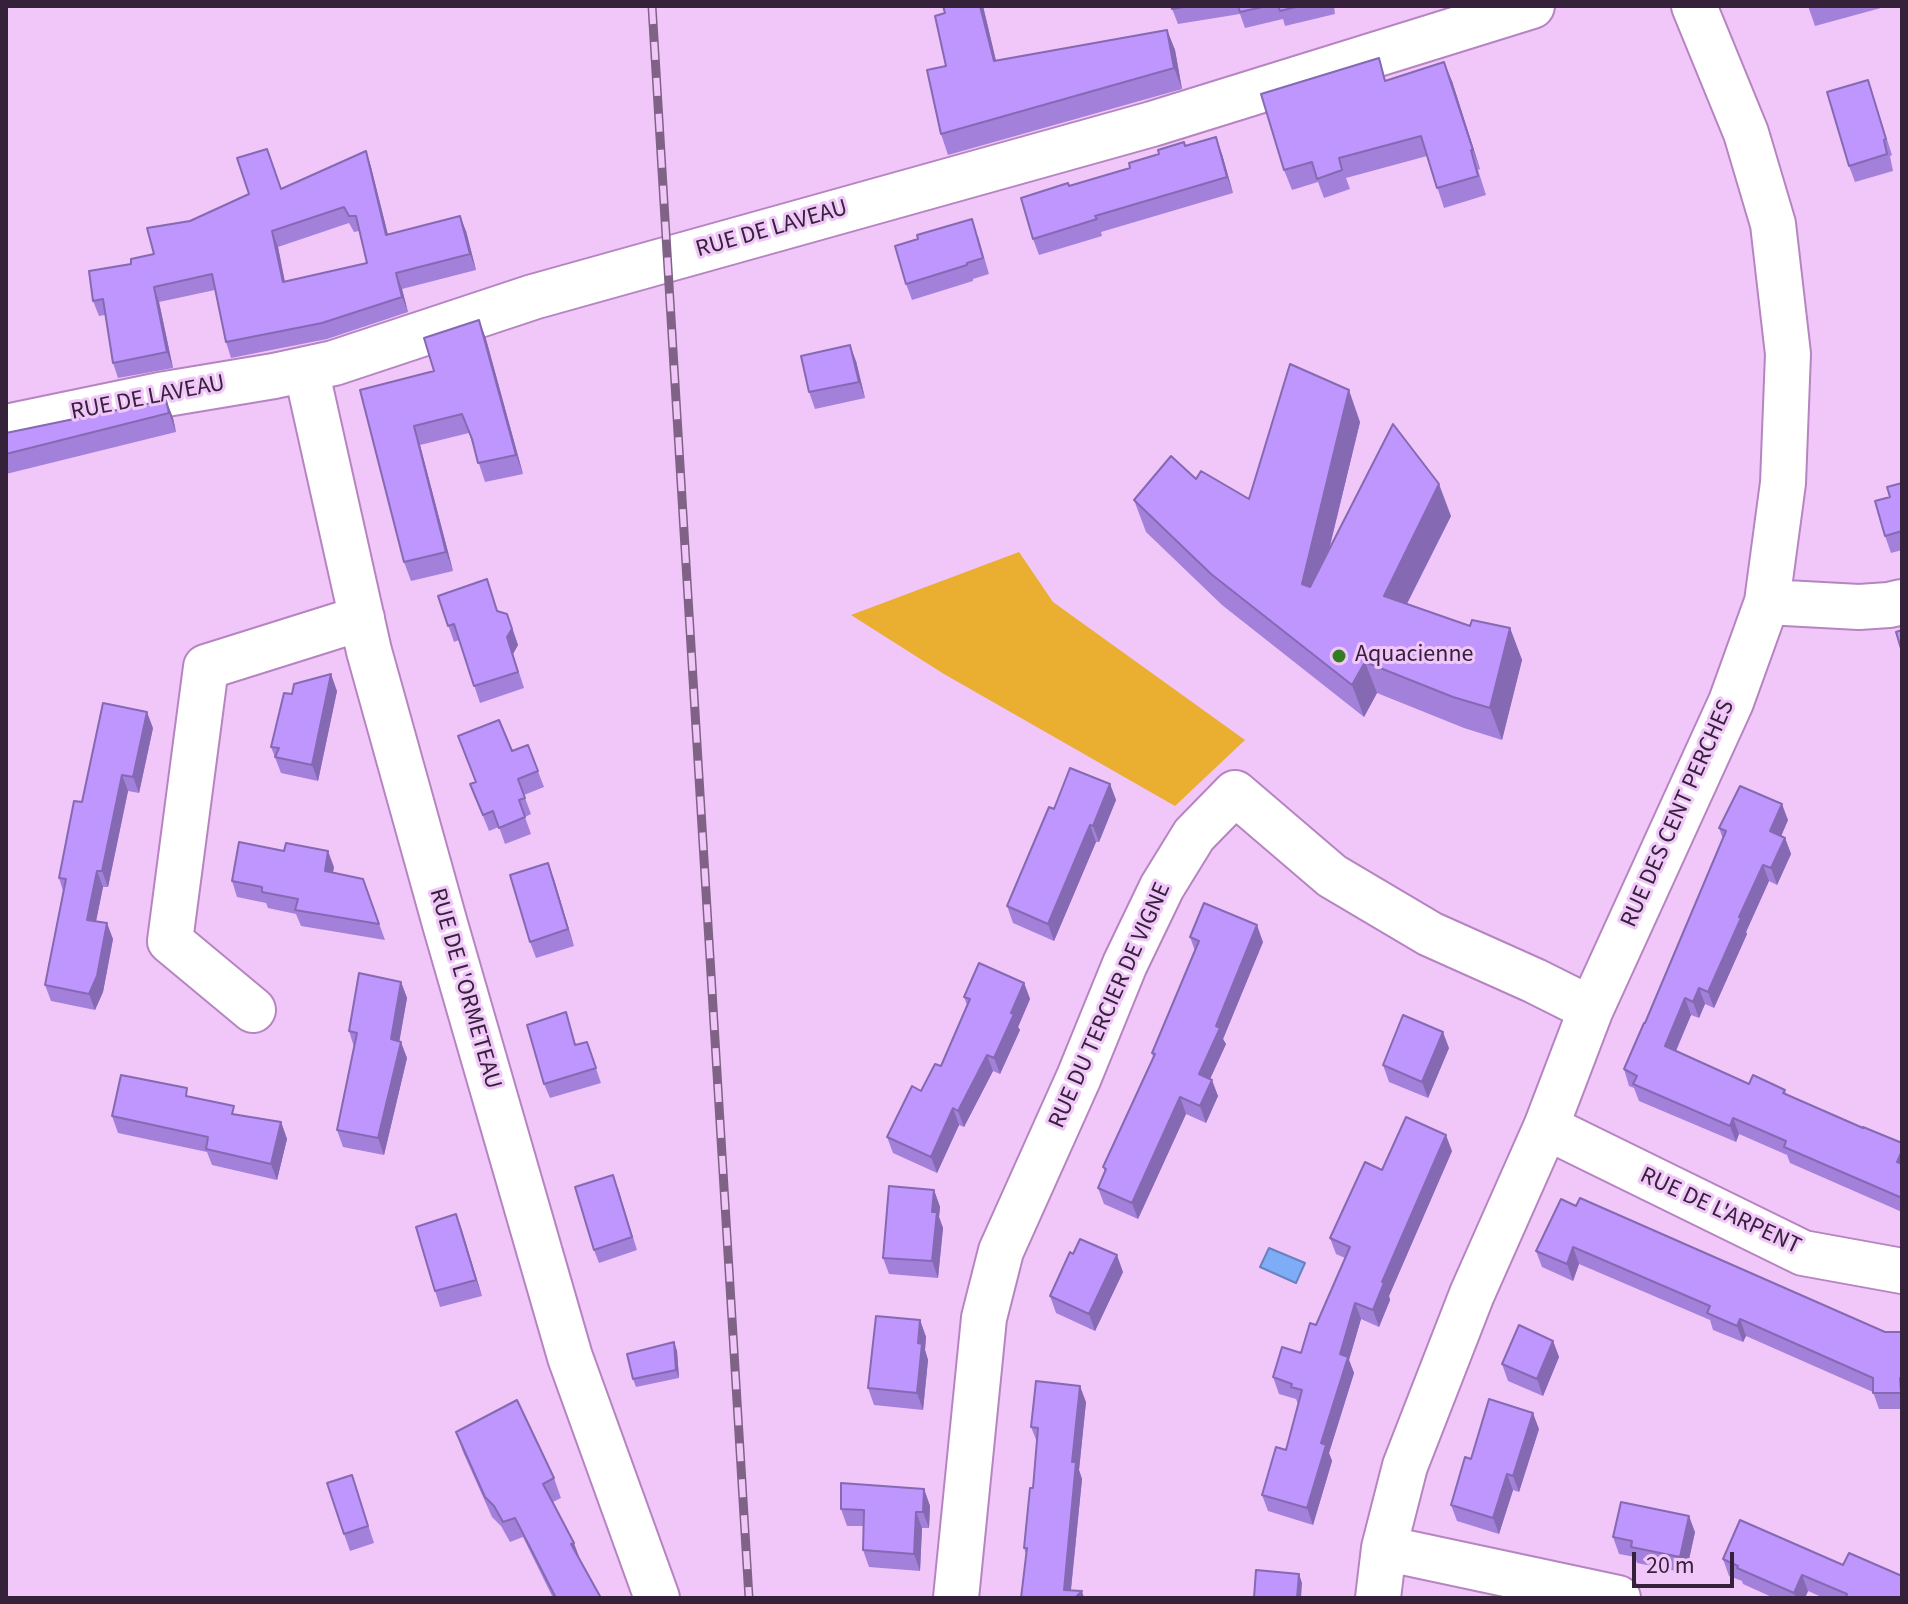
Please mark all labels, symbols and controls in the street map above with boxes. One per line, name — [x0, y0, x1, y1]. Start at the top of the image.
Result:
street label: RUE DE LAVEAU — [693, 195, 851, 265]
street label: RUE DE LAVEAU — [68, 370, 228, 428]
place label: Aquacienne — [1355, 642, 1473, 670]
marker: Aquacienne — [1330, 647, 1348, 665]
street label: RUE DES CENT PERCHES — [1616, 696, 1742, 932]
street label: RUE DU TERCIER DE VIGNE — [1044, 879, 1178, 1133]
street label: RUE DE L'ORMETEAU — [422, 885, 506, 1093]
street label: RUE DE L'ARPENT — [1635, 1162, 1805, 1262]
scale bar — [1636, 1536, 1738, 1586]
text: 20 m — [1646, 1548, 1695, 1583]

